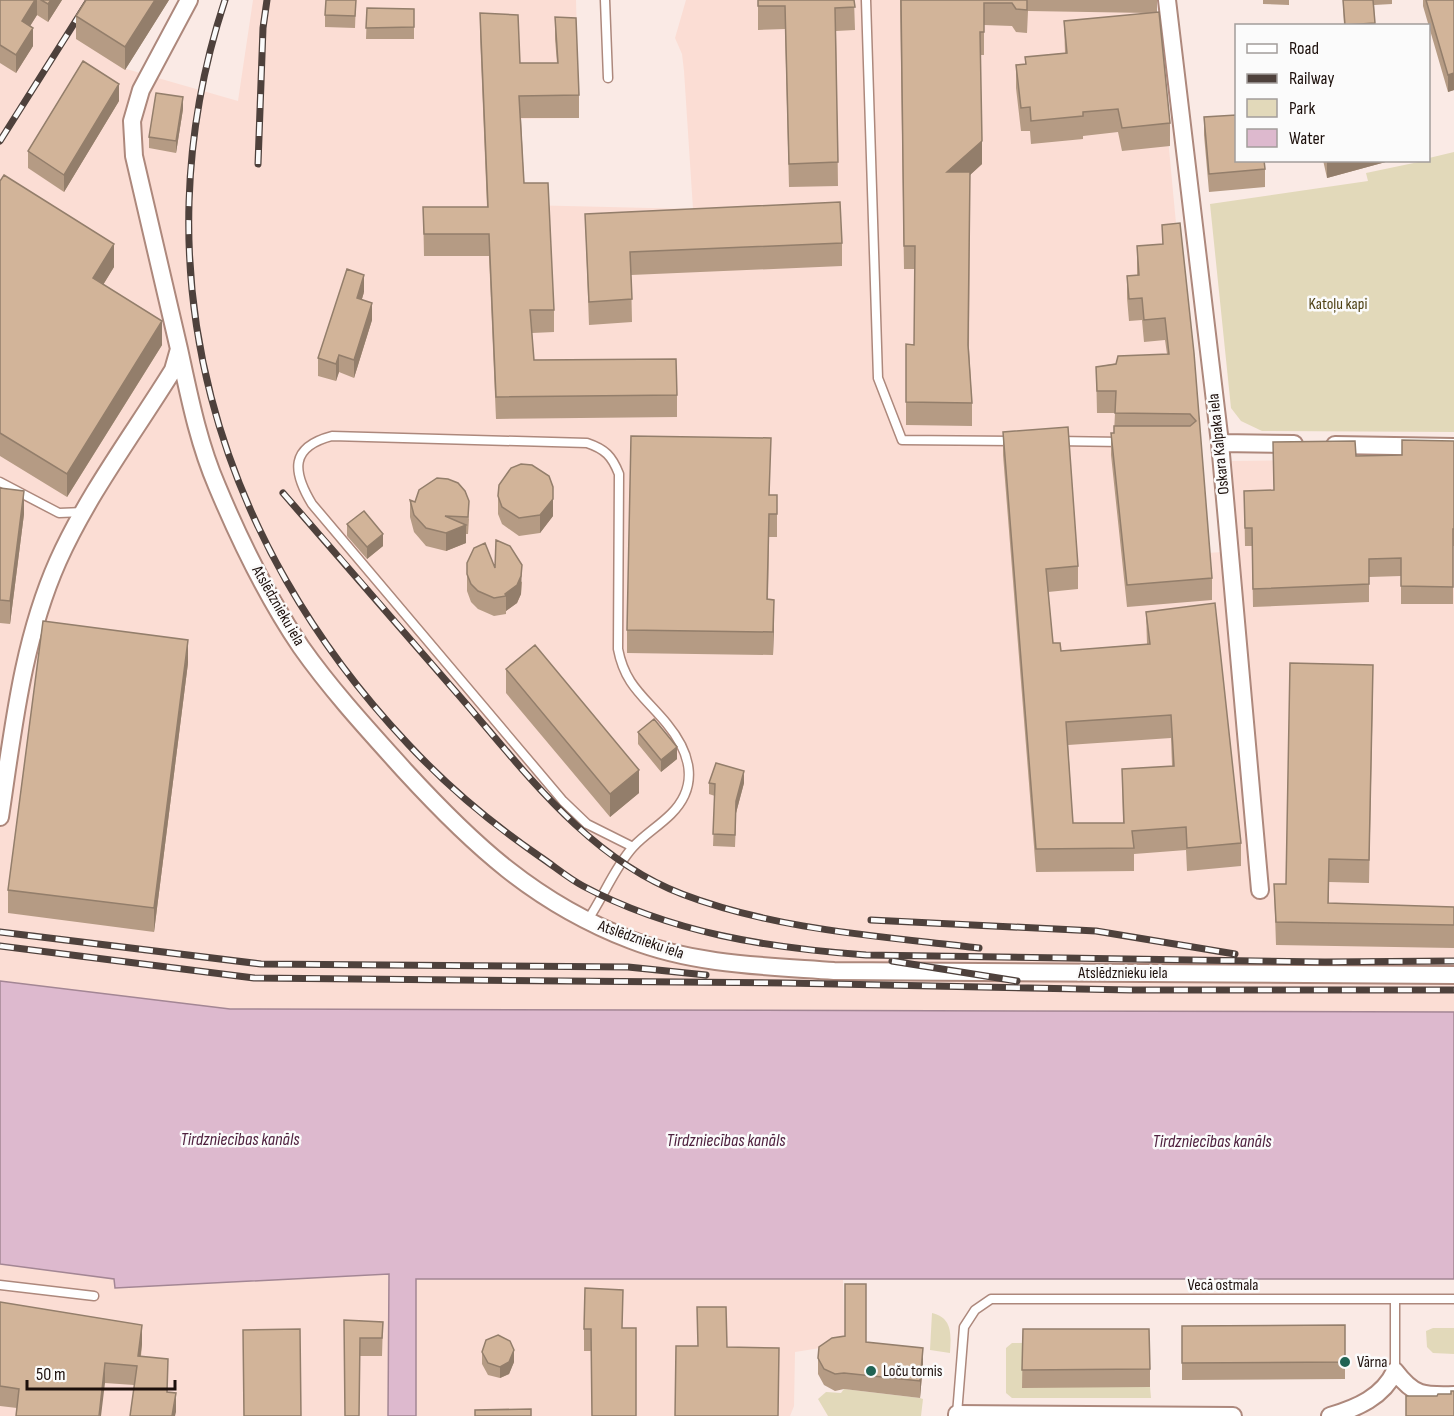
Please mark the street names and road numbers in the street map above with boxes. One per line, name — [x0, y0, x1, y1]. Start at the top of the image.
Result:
street label: Oskara Kalpaka iela — [1204, 393, 1234, 495]
street label: Atslēdznieku iela — [247, 562, 309, 649]
street label: Atslēdznieku iela — [595, 916, 686, 964]
street label: Atslēdznieku iela — [1077, 964, 1168, 983]
street label: Vecā ostmala — [1188, 1276, 1258, 1295]

